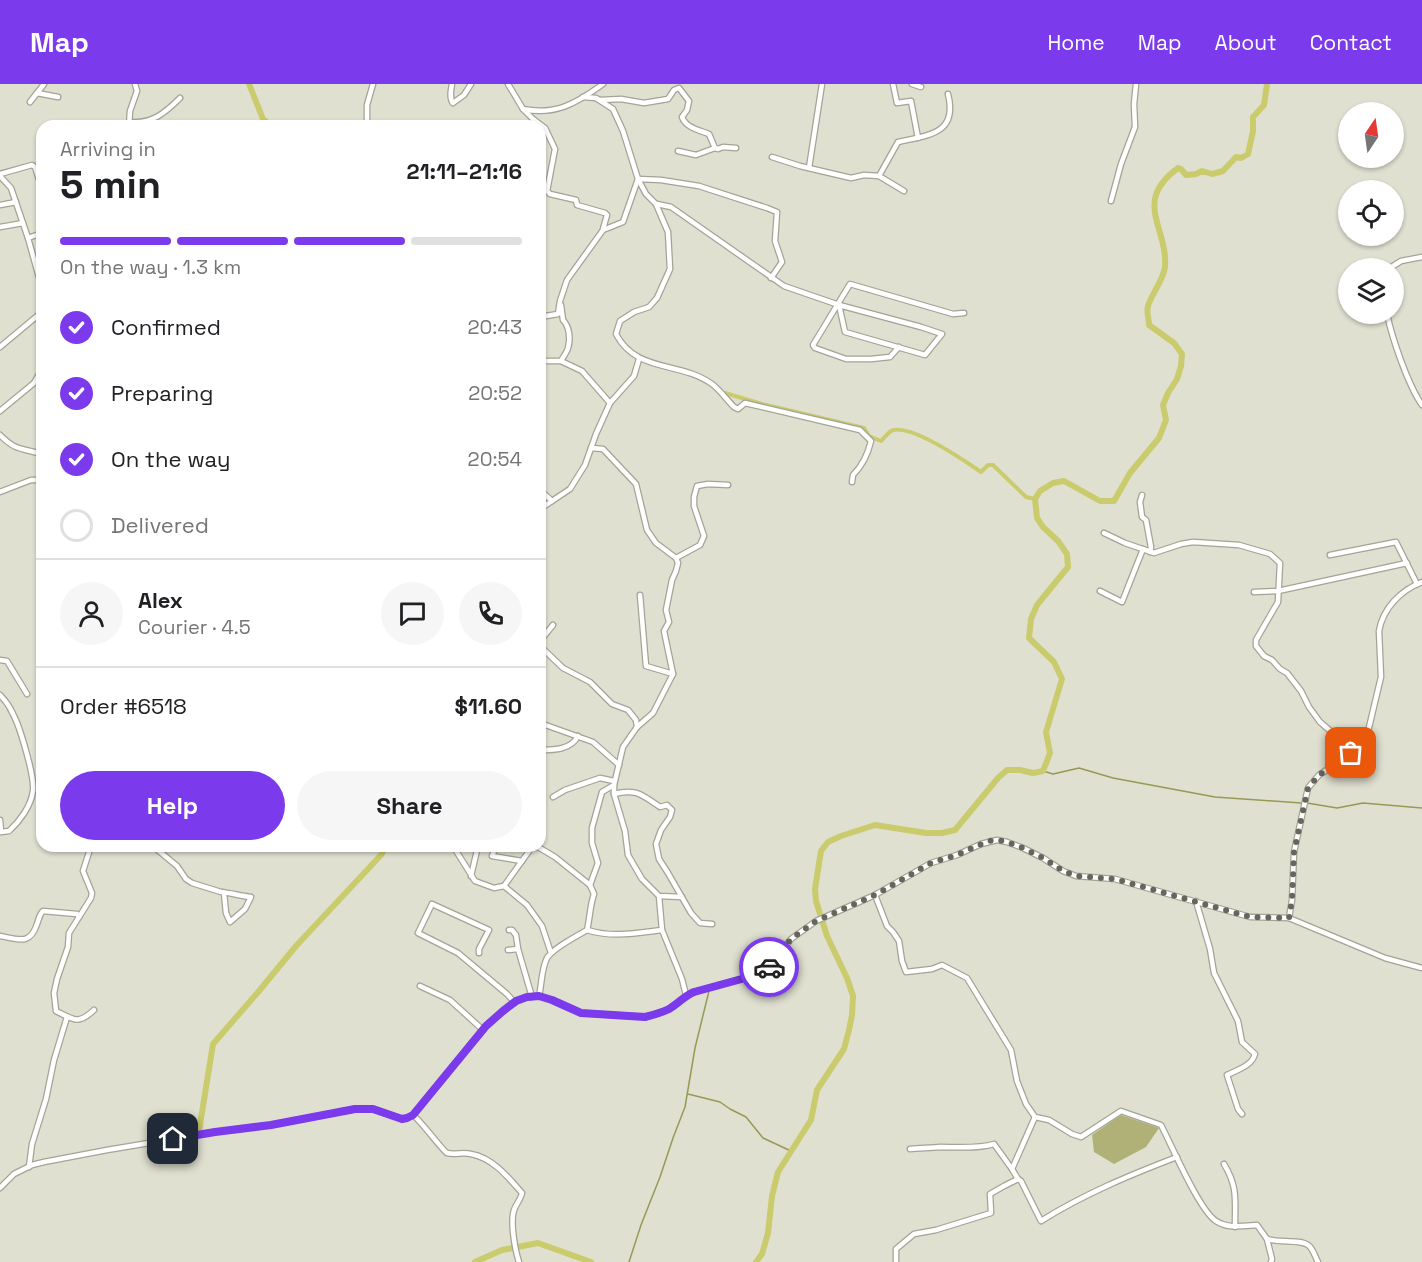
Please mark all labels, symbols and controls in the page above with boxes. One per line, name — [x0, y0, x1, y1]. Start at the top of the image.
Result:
text: Map — [30, 24, 89, 60]
text: Home — [1047, 29, 1105, 56]
text: Map — [1138, 29, 1182, 56]
text: About — [1215, 29, 1277, 56]
text: Contact — [1310, 29, 1392, 56]
north arrow — [1338, 102, 1404, 168]
map controls — [1338, 102, 1404, 324]
text: Arriving in — [60, 136, 156, 162]
text: 21:11–21:16 — [407, 157, 522, 185]
text: 5 min — [60, 160, 161, 209]
button: locate — [1338, 180, 1404, 246]
text: On the way · 1.3 km — [60, 254, 241, 280]
button: layers — [1338, 258, 1404, 324]
icon: check — [60, 311, 93, 344]
text: Confirmed — [111, 313, 221, 341]
text: 20:43 — [467, 314, 522, 340]
icon: check — [60, 377, 93, 410]
text: Preparing — [111, 379, 213, 407]
text: 20:52 — [468, 380, 522, 406]
icon: check — [60, 443, 93, 476]
text: On the way — [111, 445, 230, 473]
text: 20:54 — [468, 446, 522, 472]
text: Delivered — [111, 511, 209, 539]
button: person — [60, 582, 123, 645]
button: chat — [381, 582, 444, 645]
button: phone — [459, 582, 522, 645]
text: Alex — [138, 586, 183, 614]
text: Courier · 4.5 — [138, 614, 251, 640]
text: Order #6518 — [60, 692, 187, 720]
text: $11.60 — [455, 692, 522, 720]
pin — [1325, 727, 1376, 778]
icon: bag — [1334, 736, 1367, 769]
button: Help — [60, 771, 285, 840]
button: Share — [297, 771, 522, 840]
courier — [739, 937, 799, 997]
icon: car — [753, 951, 786, 984]
pin — [147, 1113, 198, 1164]
icon: home — [156, 1122, 189, 1155]

